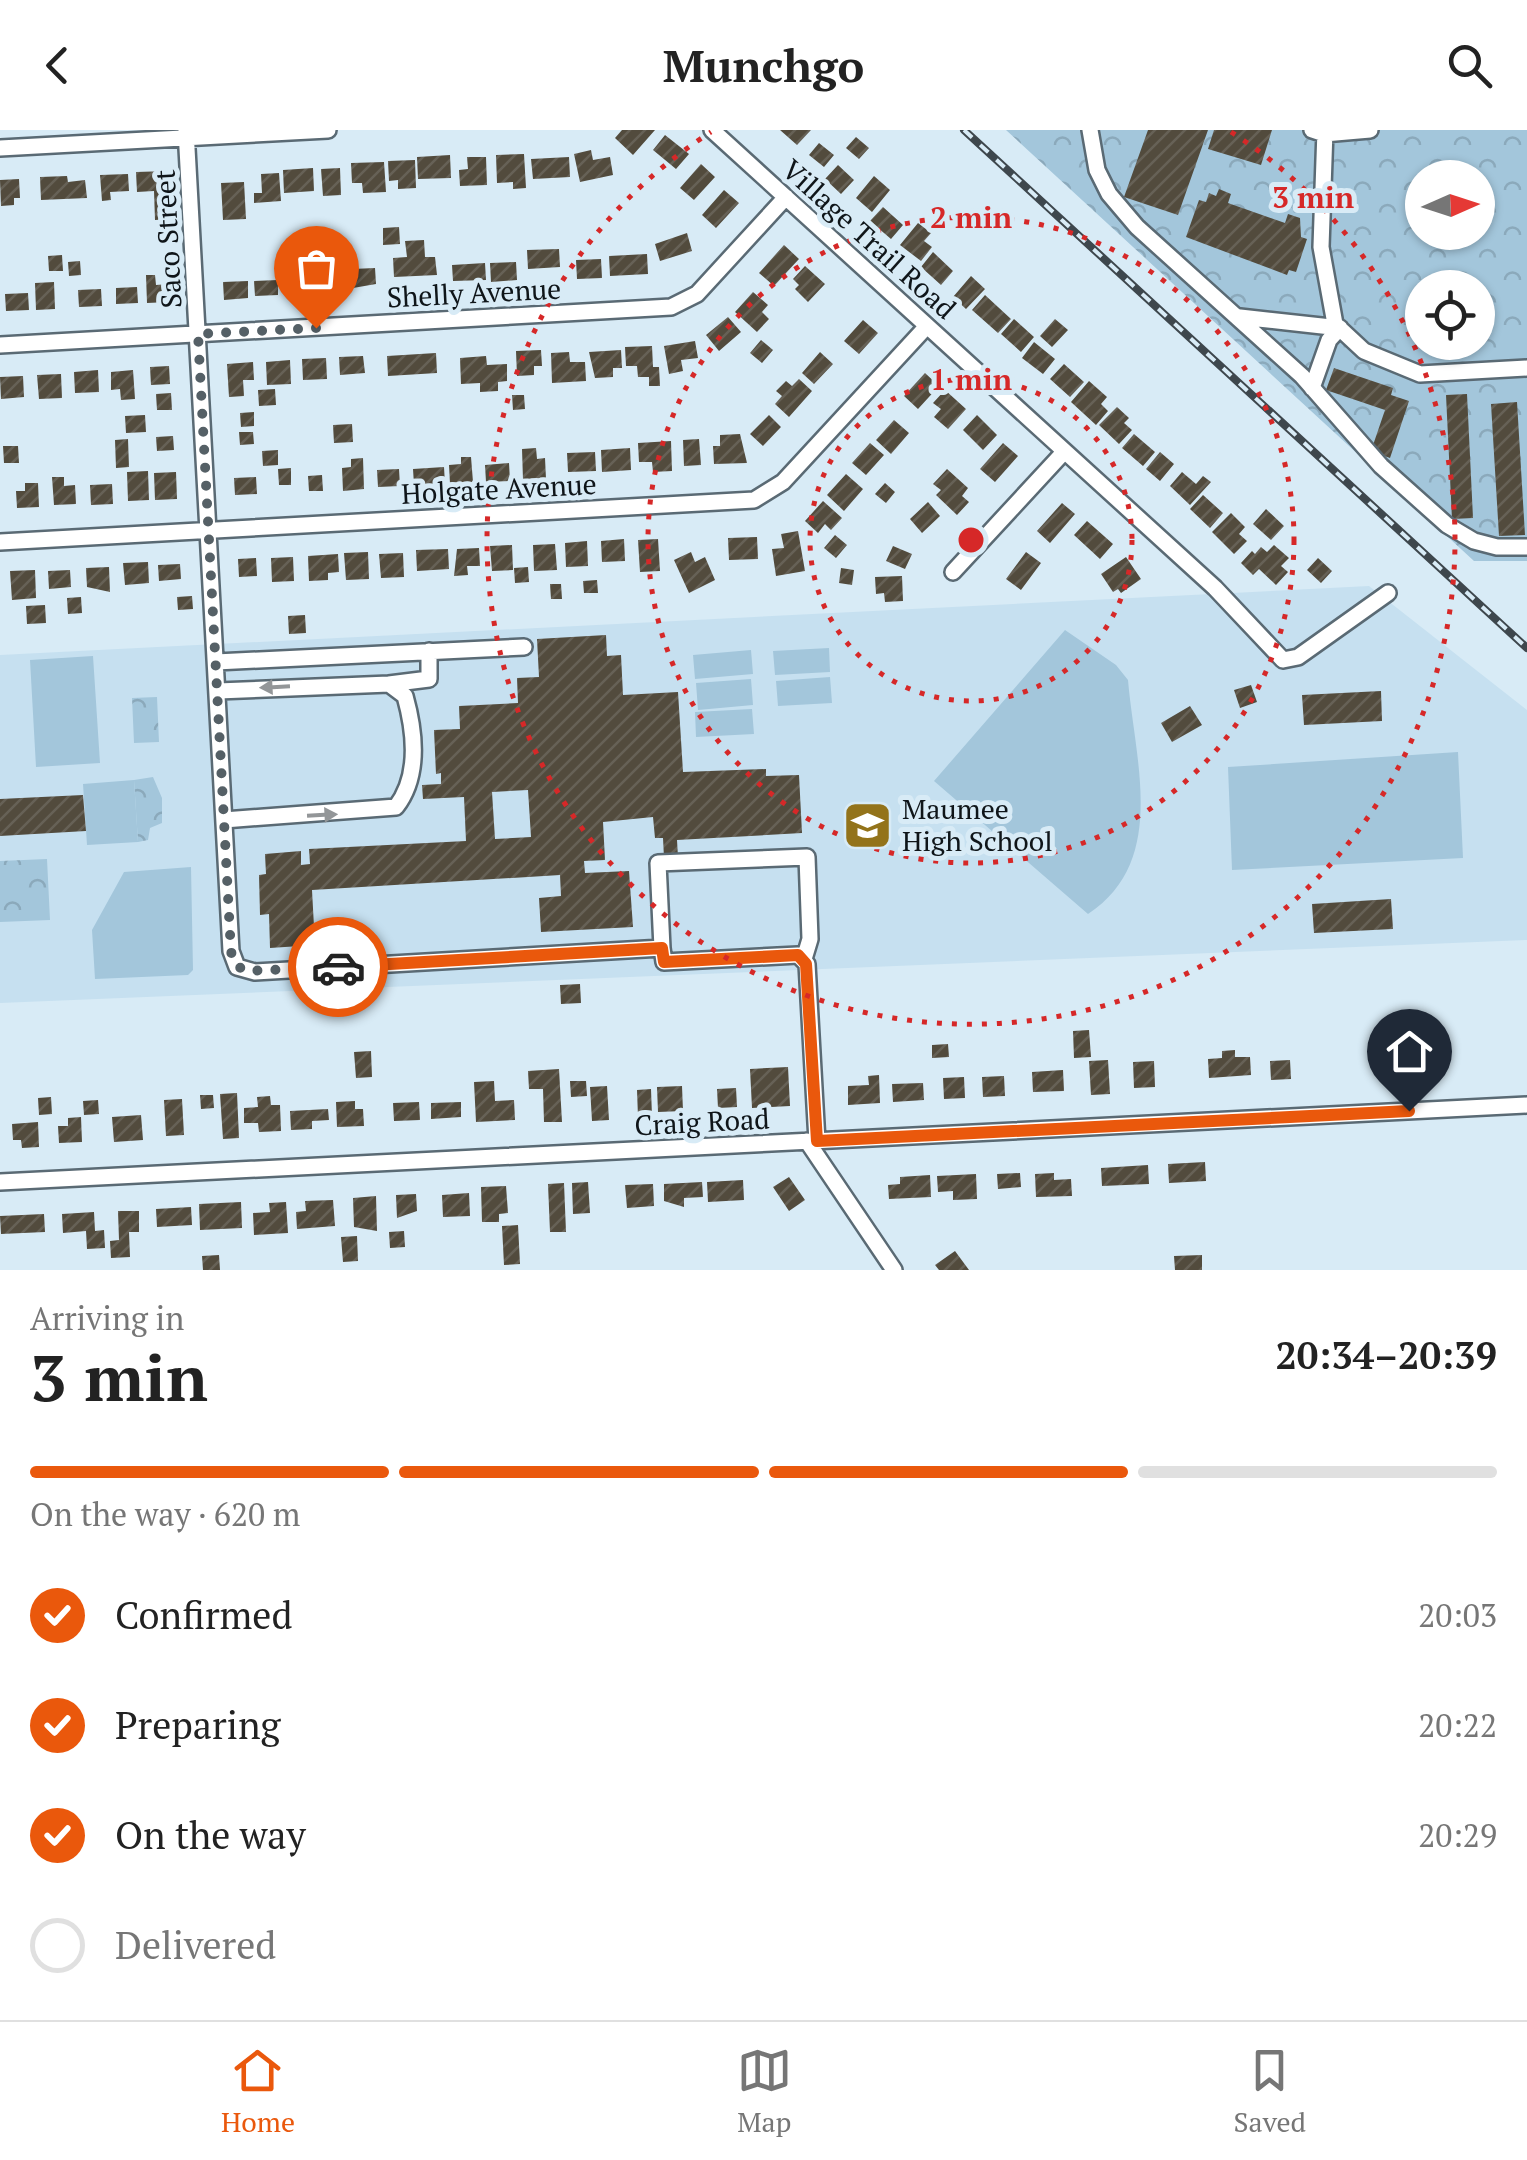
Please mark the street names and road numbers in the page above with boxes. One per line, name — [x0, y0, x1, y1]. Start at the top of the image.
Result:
street label: Village Trail Road — [775, 151, 964, 327]
street label: Saco Street — [145, 168, 190, 309]
street label: Shelly Avenue — [386, 269, 562, 316]
street label: Holgate Avenue — [400, 465, 598, 512]
street label: Craig Road — [633, 1099, 771, 1144]

